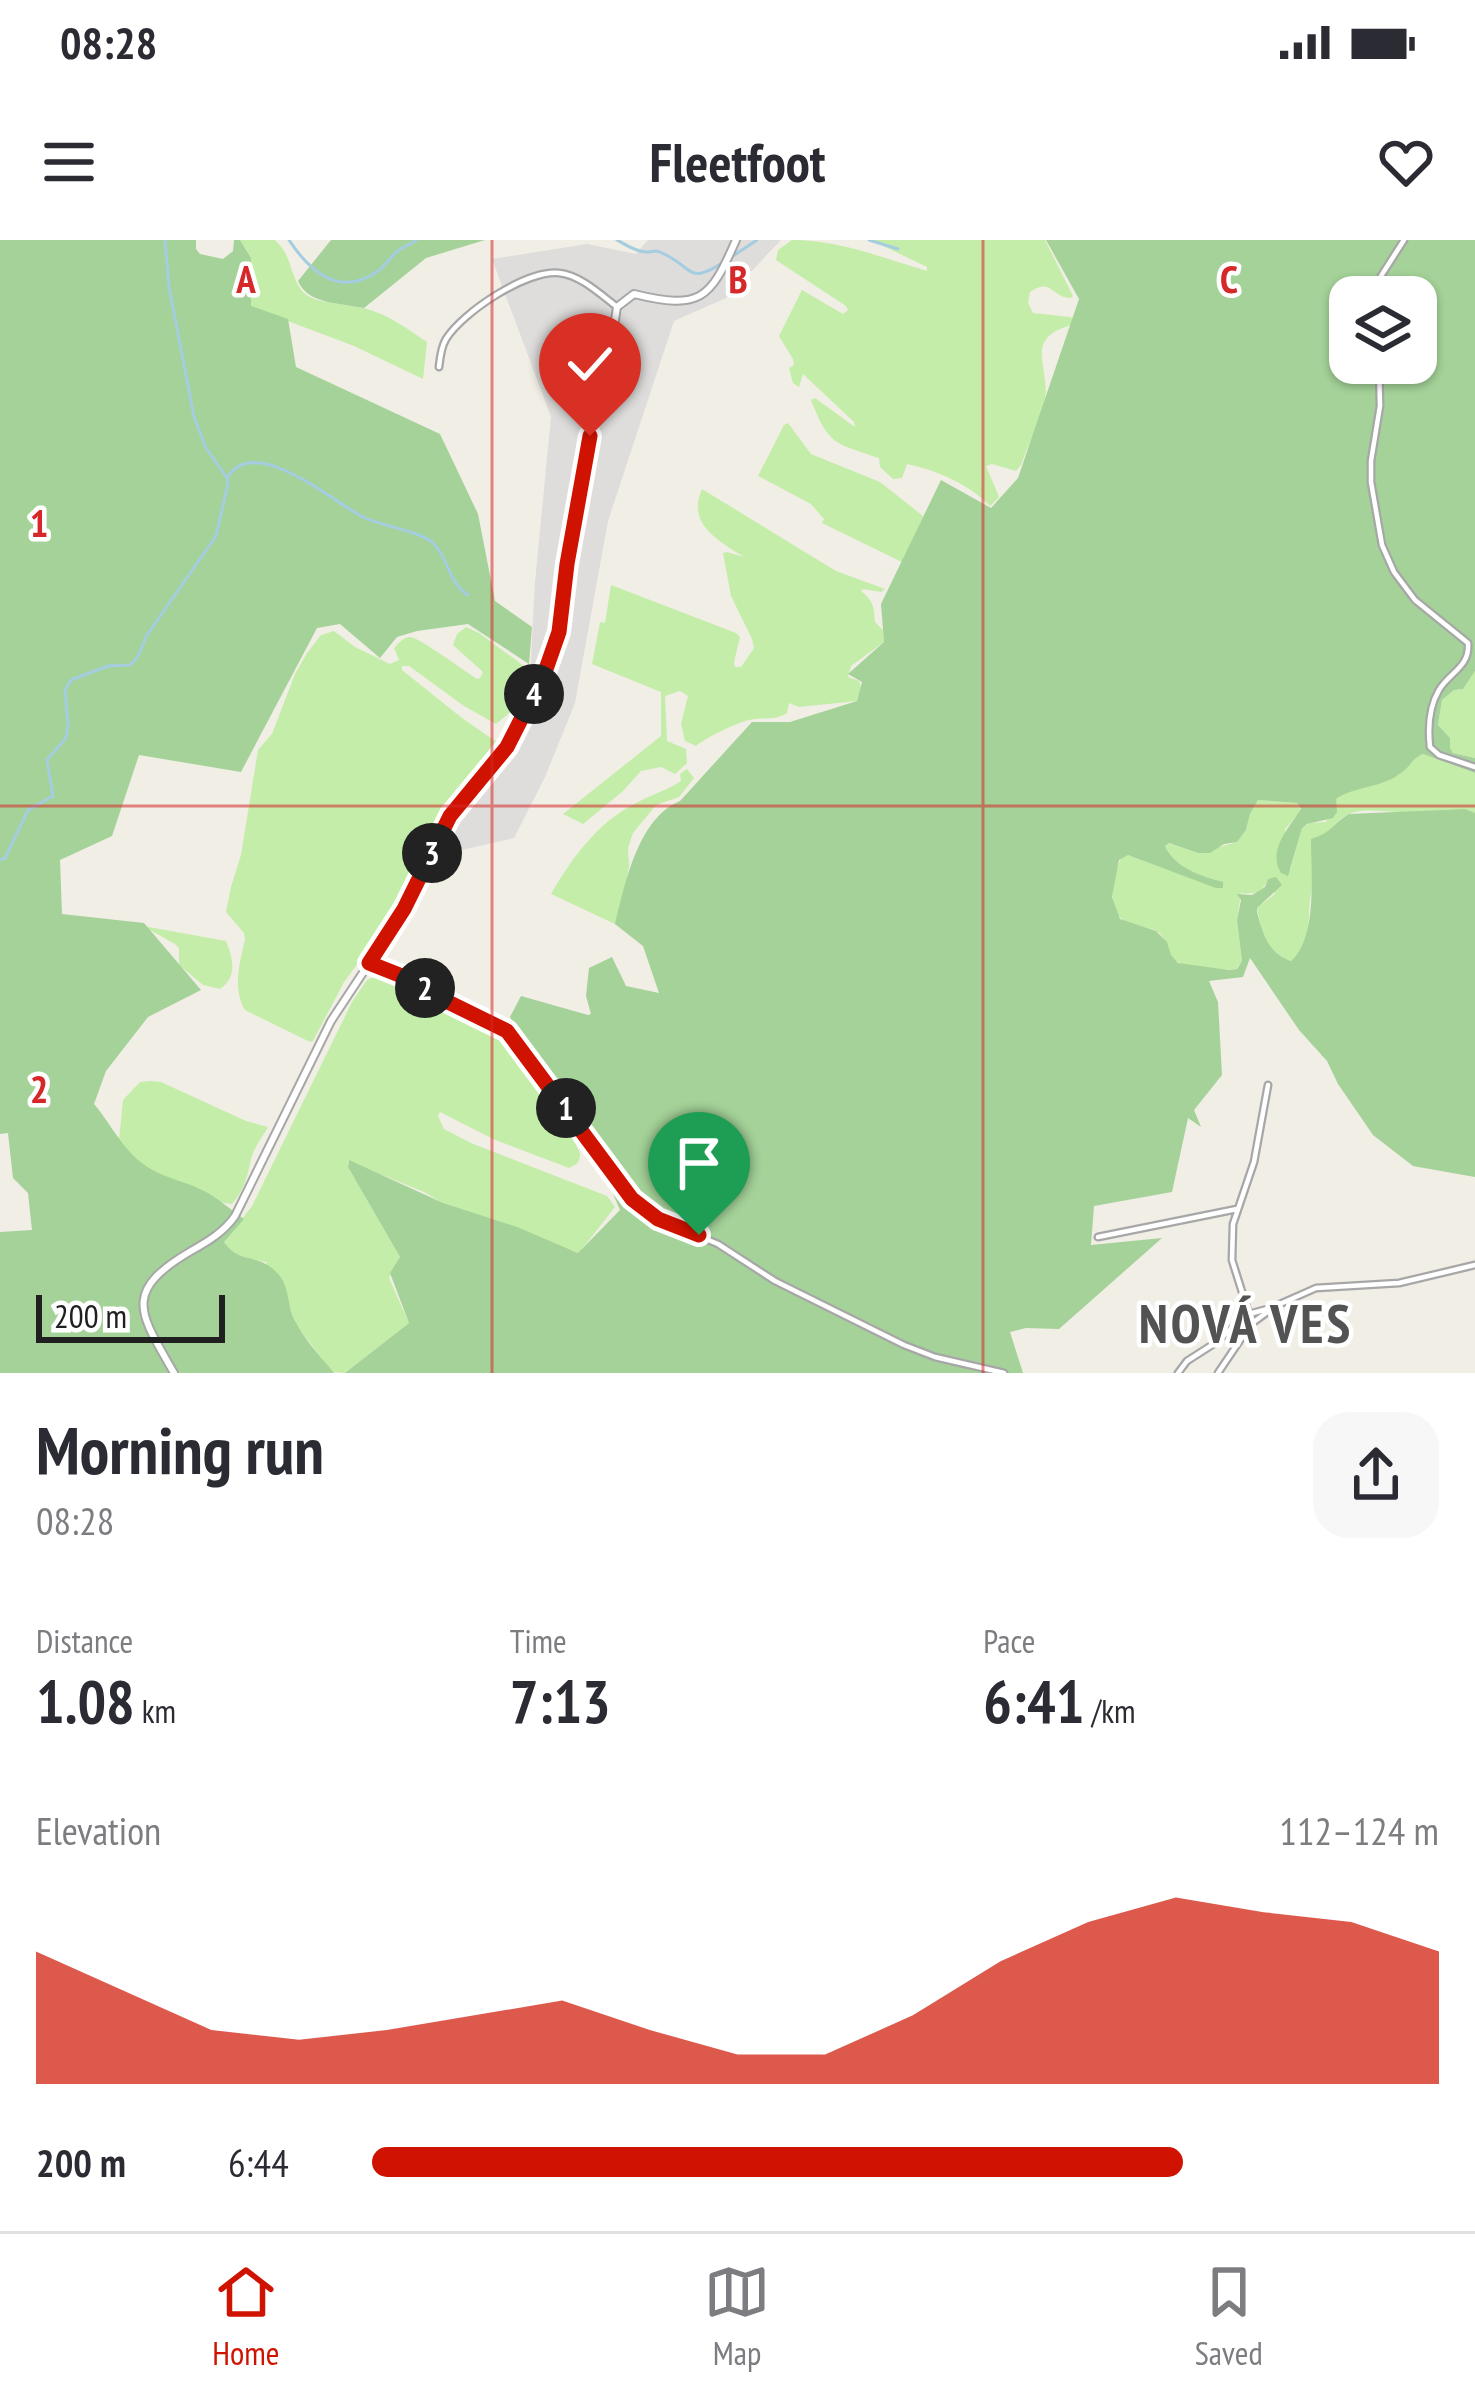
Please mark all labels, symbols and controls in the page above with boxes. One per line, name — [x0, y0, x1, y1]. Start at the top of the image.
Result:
text: 08:28 — [60, 13, 157, 71]
text: Fleetfoot — [650, 127, 825, 197]
icon: menu — [36, 129, 102, 195]
icon: heart — [1373, 129, 1439, 195]
text: A — [235, 253, 256, 304]
text: B — [728, 253, 748, 304]
text: C — [1220, 253, 1238, 304]
map controls — [1329, 276, 1437, 384]
button: layers — [1329, 276, 1437, 384]
pin — [539, 313, 641, 436]
icon: check — [557, 331, 623, 397]
text: 1 — [30, 497, 48, 548]
pin: 4 — [504, 664, 564, 724]
text: 4 — [526, 672, 542, 715]
pin: 3 — [402, 823, 462, 883]
text: 3 — [424, 831, 440, 874]
pin: 2 — [395, 958, 455, 1018]
text: 2 — [417, 966, 433, 1009]
text: 2 — [30, 1063, 48, 1114]
pin: 1 — [536, 1078, 596, 1138]
text: 1 — [558, 1086, 574, 1129]
pin — [648, 1112, 750, 1235]
icon: arrive — [666, 1130, 732, 1196]
district label: NOVÁ VES — [1139, 1288, 1353, 1358]
scale bar — [36, 1289, 225, 1342]
text: 200 m — [54, 1294, 127, 1337]
text: Morning run — [36, 1407, 324, 1492]
button: share — [1313, 1412, 1439, 1538]
text: 08:28 — [36, 1495, 114, 1546]
text: Distance — [36, 1619, 133, 1662]
text: Time — [510, 1619, 567, 1662]
text: Pace — [983, 1619, 1035, 1662]
text: 1.08 — [36, 1662, 135, 1740]
text: 7:13 — [510, 1662, 611, 1740]
text: 6:41 — [983, 1662, 1084, 1740]
text: km — [135, 1689, 176, 1732]
text: /km — [1084, 1689, 1135, 1732]
text: Elevation — [36, 1805, 161, 1856]
text: 112–124 m — [1279, 1805, 1439, 1856]
text: 200 m — [36, 2137, 126, 2188]
text: 6:44 — [228, 2137, 289, 2188]
tab: Home — [212, 2259, 279, 2374]
tab: Map — [704, 2259, 770, 2374]
tab: Saved — [1195, 2259, 1263, 2374]

